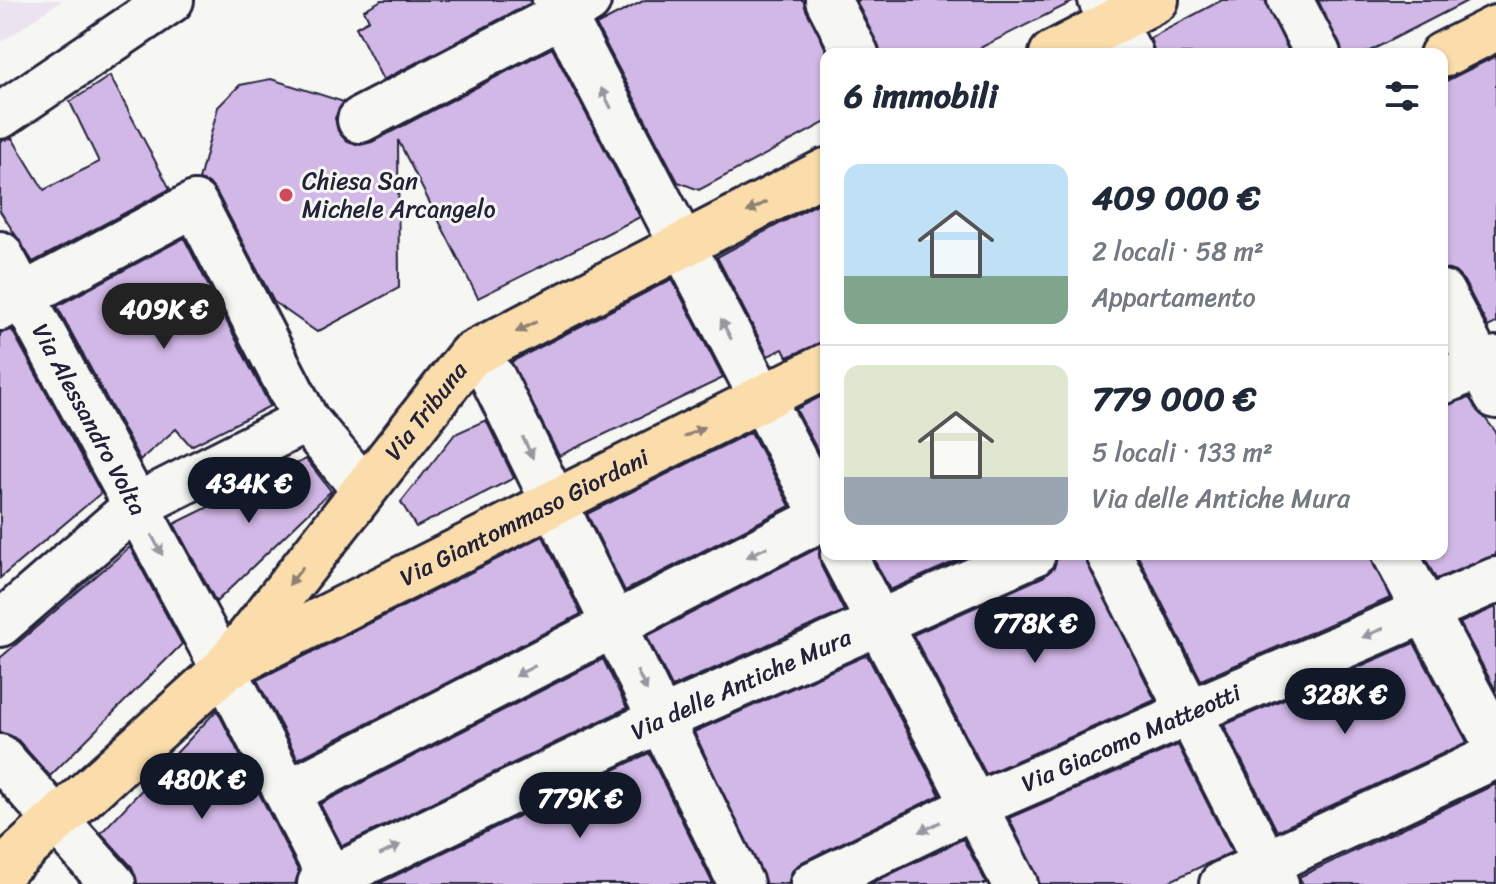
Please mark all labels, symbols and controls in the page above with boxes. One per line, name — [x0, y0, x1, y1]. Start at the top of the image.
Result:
text: 6 immobili — [844, 66, 998, 126]
icon: filters — [1380, 74, 1424, 118]
one-way arrow — [600, 86, 613, 109]
place label: Chiesa San Michele Arcangelo — [302, 160, 496, 230]
text: 409 000 € — [1092, 168, 1260, 228]
marker: Chiesa San Michele Arcangelo — [277, 186, 295, 204]
icon: home — [908, 196, 1004, 292]
one-way arrow — [745, 200, 768, 213]
text: 2 locali · 58 m² — [1092, 228, 1264, 274]
text: Appartamento — [1092, 274, 1256, 320]
pin: 409K € — [99, 283, 229, 351]
text: 409K € — [120, 286, 208, 332]
street label: Via Alessandro Volta — [20, 315, 159, 523]
one-way arrow — [719, 317, 733, 340]
one-way arrow — [515, 319, 537, 333]
street label: Via Tribuna — [373, 351, 479, 470]
text: 779 000 € — [1092, 369, 1256, 429]
icon: home — [908, 397, 1004, 493]
one-way arrow — [682, 425, 705, 439]
text: 5 locali · 133 m² — [1092, 429, 1273, 475]
one-way arrow — [521, 436, 534, 459]
street label: Via Giantommaso Giordani — [392, 437, 658, 598]
pin: 434K € — [184, 457, 314, 525]
text: 434K € — [206, 460, 292, 506]
text: Via delle Antiche Mura — [1092, 475, 1350, 521]
one-way arrow — [150, 533, 164, 556]
one-way arrow — [745, 545, 768, 558]
one-way arrow — [288, 566, 305, 586]
pin: 778K € — [970, 597, 1100, 665]
text: 778K € — [992, 600, 1078, 646]
street label: Via delle Antiche Mura — [623, 616, 859, 752]
one-way arrow — [1361, 626, 1385, 639]
one-way arrow — [514, 664, 537, 677]
pin: 328K € — [1280, 668, 1410, 736]
one-way arrow — [635, 670, 649, 693]
street label: Via Giacomo Matteotti — [1014, 671, 1249, 804]
text: 328K € — [1303, 671, 1387, 717]
pin: 480K € — [137, 753, 267, 821]
text: 480K € — [158, 756, 246, 802]
pin: 779K € — [515, 772, 645, 840]
text: 779K € — [537, 775, 623, 821]
one-way arrow — [918, 821, 941, 834]
one-way arrow — [379, 843, 402, 857]

